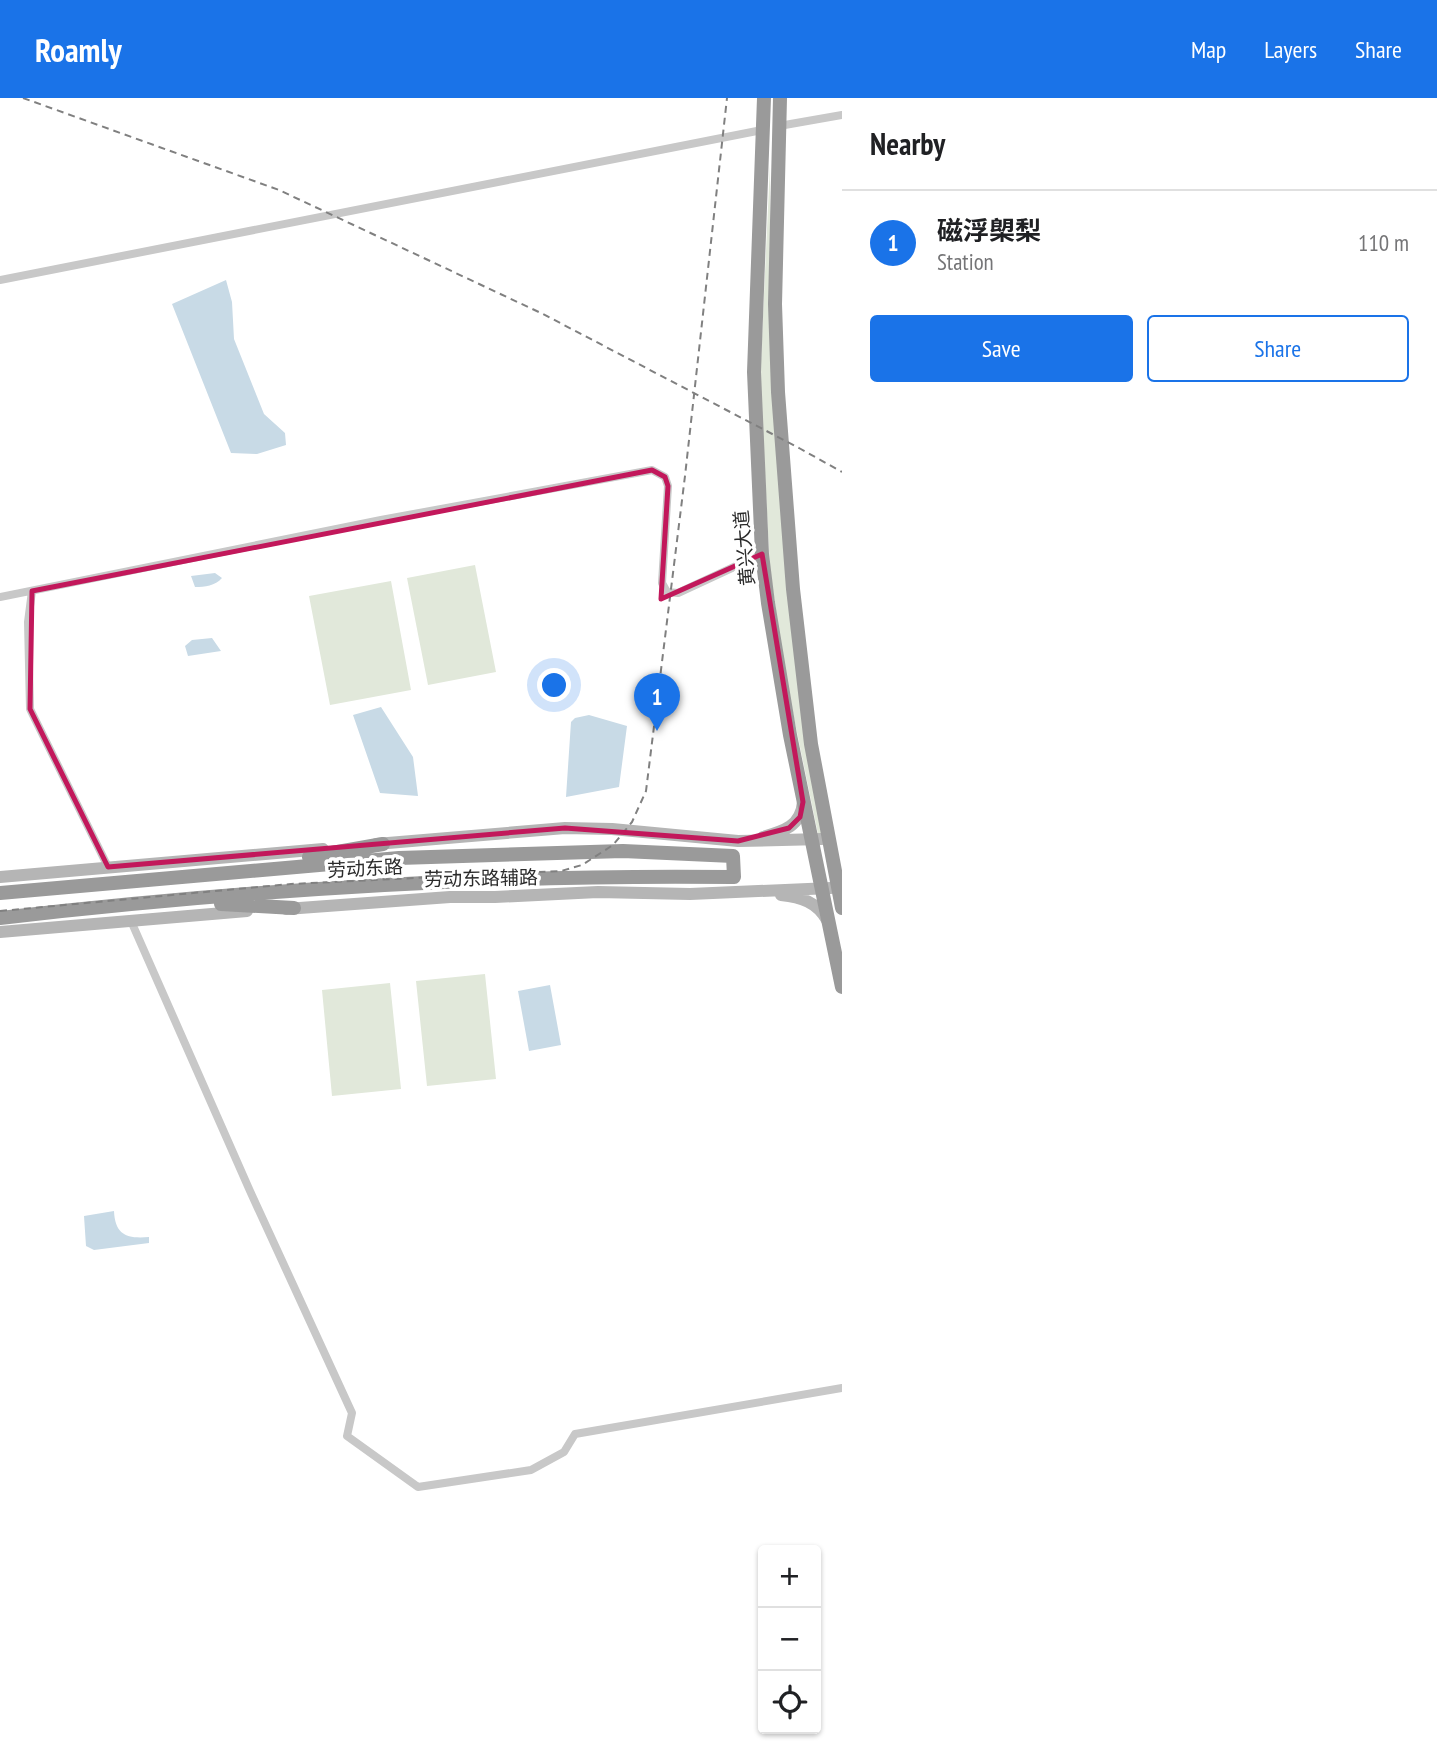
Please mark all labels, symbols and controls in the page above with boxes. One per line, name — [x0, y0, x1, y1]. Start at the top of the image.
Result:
text: Roamly — [35, 28, 122, 71]
text: Map — [1191, 34, 1226, 65]
text: Layers — [1264, 34, 1317, 65]
text: Share — [1355, 34, 1402, 65]
text: Nearby — [870, 124, 945, 163]
text: 磁浮㮾梨 — [937, 214, 1041, 247]
text: 1 — [888, 228, 899, 257]
text: 110 m — [1358, 228, 1409, 257]
text: Station — [937, 247, 994, 276]
button: Save — [870, 315, 1133, 382]
button: Share — [1147, 315, 1409, 382]
street label: 黄兴大道 — [729, 509, 759, 587]
your location — [537, 668, 571, 702]
pin: 1 — [634, 673, 680, 731]
street label: 劳动东路 — [326, 854, 404, 882]
street label: 劳动东路辅路 — [424, 865, 538, 891]
map controls — [758, 1545, 821, 1734]
button: + — [758, 1545, 821, 1608]
button: − — [758, 1608, 821, 1671]
button: locate — [758, 1671, 821, 1734]

